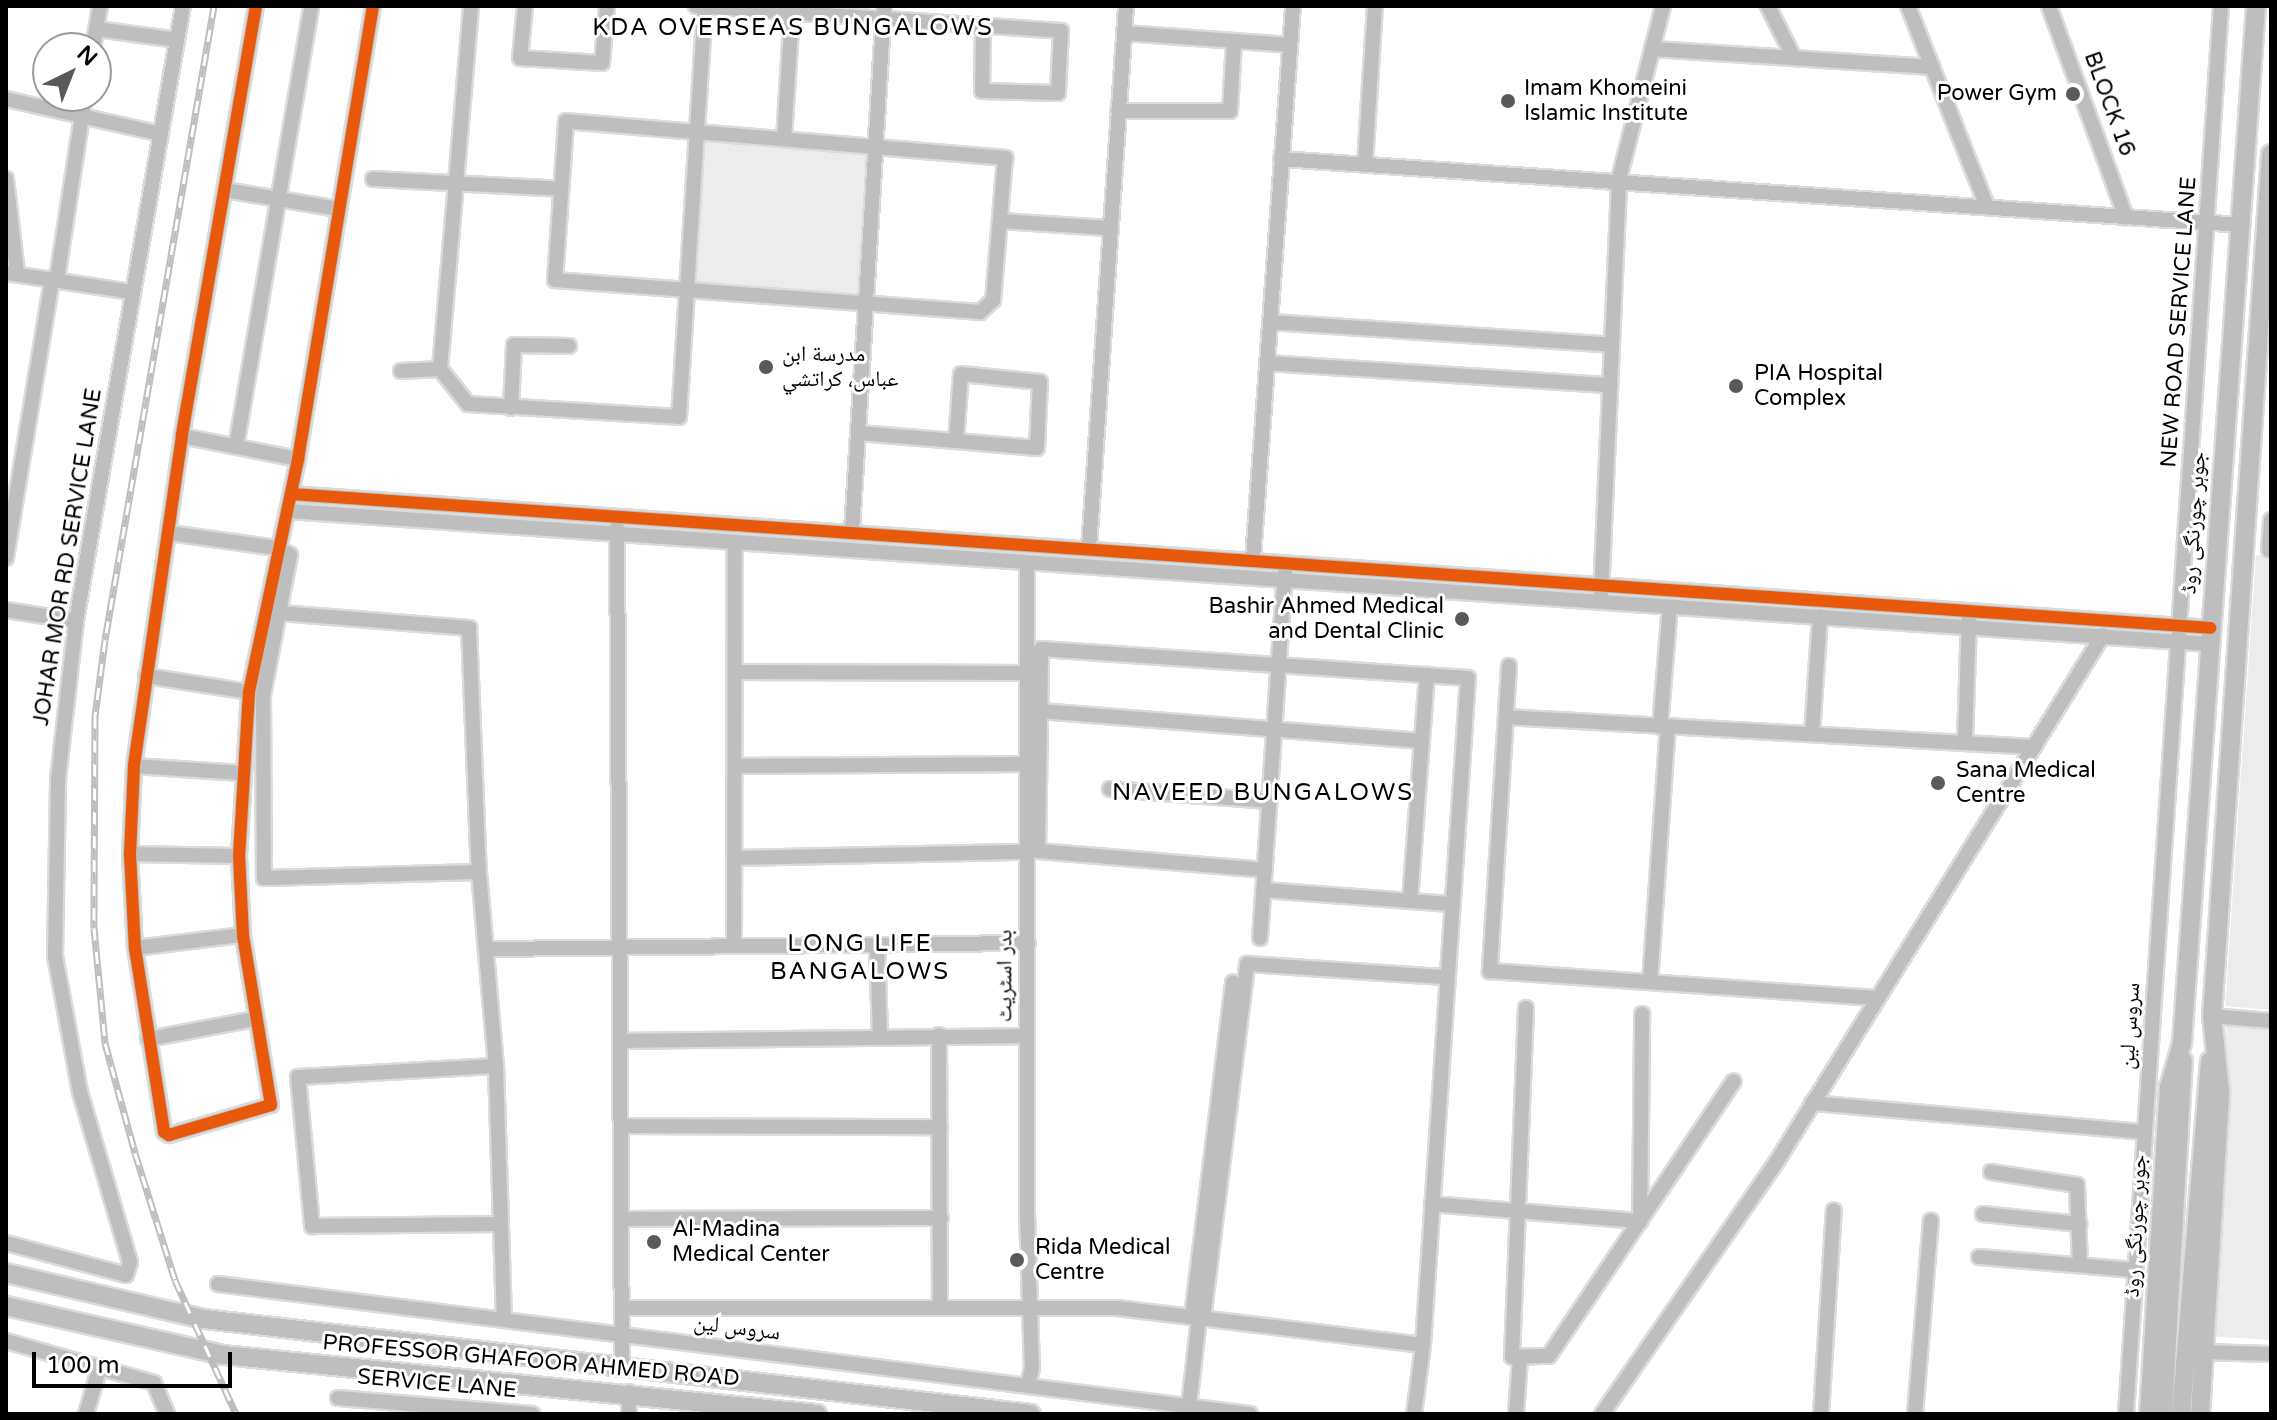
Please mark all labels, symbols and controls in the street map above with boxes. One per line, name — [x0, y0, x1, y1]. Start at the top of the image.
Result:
district label: KDA OVERSEAS BUNGALOWS — [592, 14, 994, 42]
north arrow — [32, 32, 112, 112]
text: N — [72, 40, 102, 71]
street label: BLOCK 16 — [2078, 48, 2140, 160]
place label: Imam Khomeini Islamic Institute — [1524, 75, 1688, 126]
place label: Power Gym — [1937, 81, 2057, 107]
marker: Power Gym — [2064, 85, 2082, 103]
marker: Imam Khomeini Islamic Institute — [1499, 92, 1517, 110]
street label: NEW ROAD SERVICE LANE — [2156, 176, 2202, 468]
place label: مدرسة ابن عباس، كراتشي — [782, 341, 898, 392]
marker: مدرسة ابن عباس، كراتشي — [757, 358, 775, 376]
place label: PIA Hospital Complex — [1754, 360, 1883, 412]
marker: PIA Hospital Complex — [1725, 375, 1747, 397]
street label: JOHAR MOR RD SERVICE LANE — [28, 386, 108, 728]
street label: جوہر چورنگی روڈ — [2176, 451, 2212, 595]
place label: Bashir Ahmed Medical and Dental Clinic — [1209, 593, 1444, 644]
marker: Bashir Ahmed Medical and Dental Clinic — [1451, 608, 1473, 630]
place label: Sana Medical Centre — [1956, 757, 2096, 808]
marker: Sana Medical Centre — [1927, 772, 1949, 794]
district label: NAVEED BUNGALOWS — [1112, 779, 1414, 807]
district label: LONG LIFE BANGALOWS — [770, 930, 950, 986]
street label: بدر اسٹریٹ — [992, 930, 1018, 1022]
street label: سروس لین — [2114, 982, 2146, 1070]
street label: جوہر چورنگی روڈ — [2119, 1154, 2153, 1298]
place label: Al-Madina Medical Center — [672, 1216, 830, 1268]
marker: Al-Madina Medical Center — [643, 1231, 665, 1253]
place label: Rida Medical Centre — [1035, 1234, 1170, 1286]
marker: Rida Medical Centre — [1006, 1249, 1028, 1271]
street label: سروس لین — [692, 1310, 782, 1346]
street label: PROFESSOR GHAFOOR AHMED ROAD — [321, 1330, 741, 1392]
scale bar — [36, 1336, 236, 1386]
text: 100 m — [46, 1351, 120, 1380]
street label: SERVICE LANE — [356, 1364, 518, 1404]

